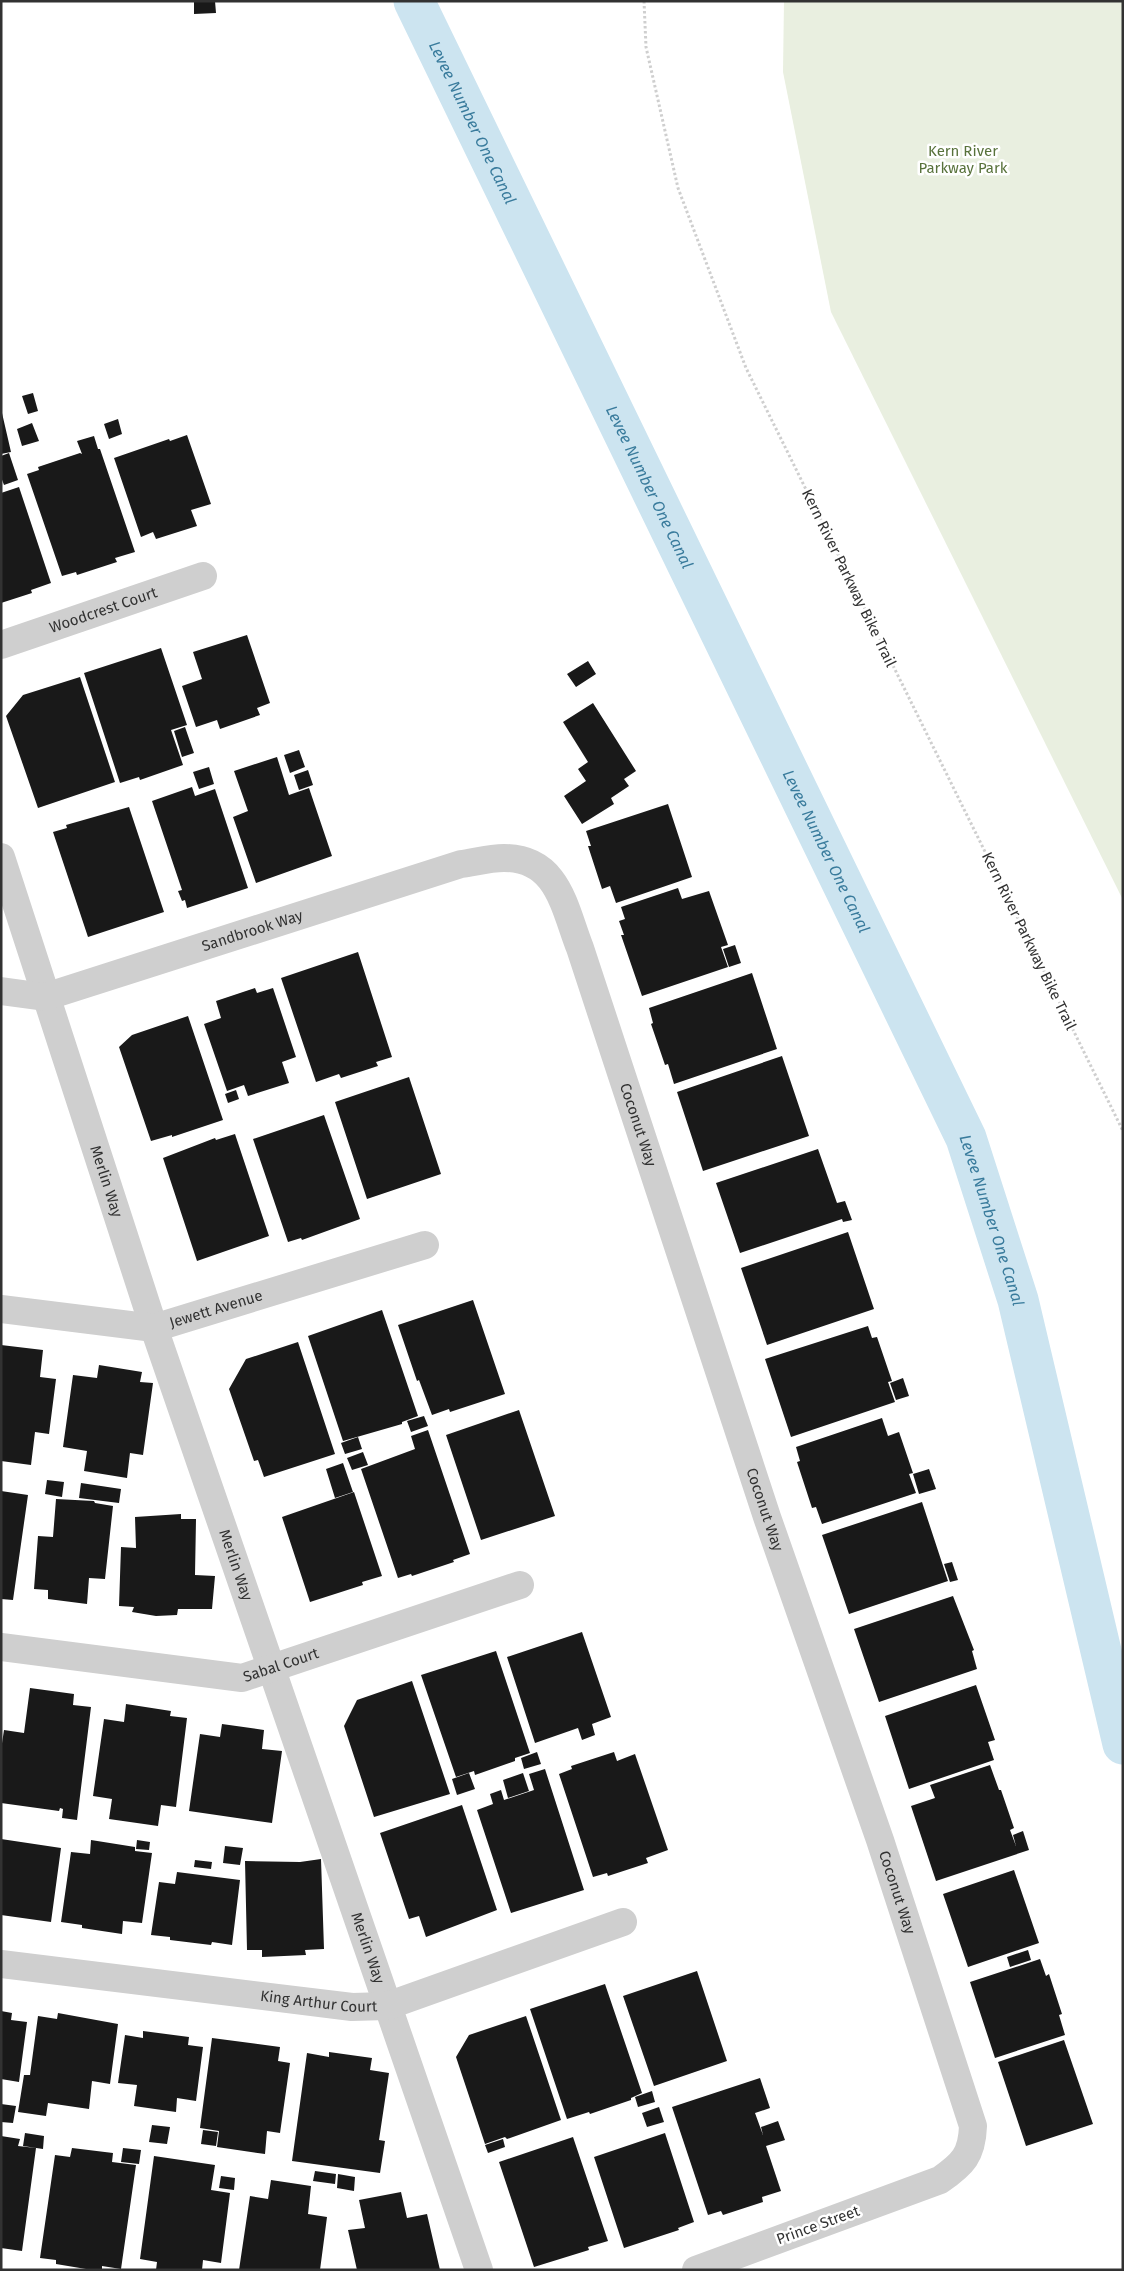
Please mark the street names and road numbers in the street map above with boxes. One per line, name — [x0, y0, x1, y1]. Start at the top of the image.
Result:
street label: Kern River Parkway Bike Trail — [798, 486, 900, 670]
street label: Woodcrest Court — [47, 583, 160, 637]
street label: Kern River Parkway Bike Trail — [978, 849, 1080, 1033]
street label: Sandbrook Way — [200, 906, 306, 955]
street label: Coconut Way — [616, 1081, 660, 1169]
street label: Merlin Way — [86, 1143, 127, 1220]
street label: Jewett Avenue — [167, 1286, 265, 1332]
street label: Coconut Way — [742, 1466, 787, 1554]
street label: Merlin Way — [215, 1527, 257, 1604]
street label: Sabal Court — [241, 1644, 321, 1686]
street label: Coconut Way — [875, 1848, 919, 1937]
street label: Merlin Way — [347, 1910, 389, 1987]
street label: King Arthur Court — [259, 1987, 378, 2016]
street label: Prince Street — [774, 2201, 862, 2248]

